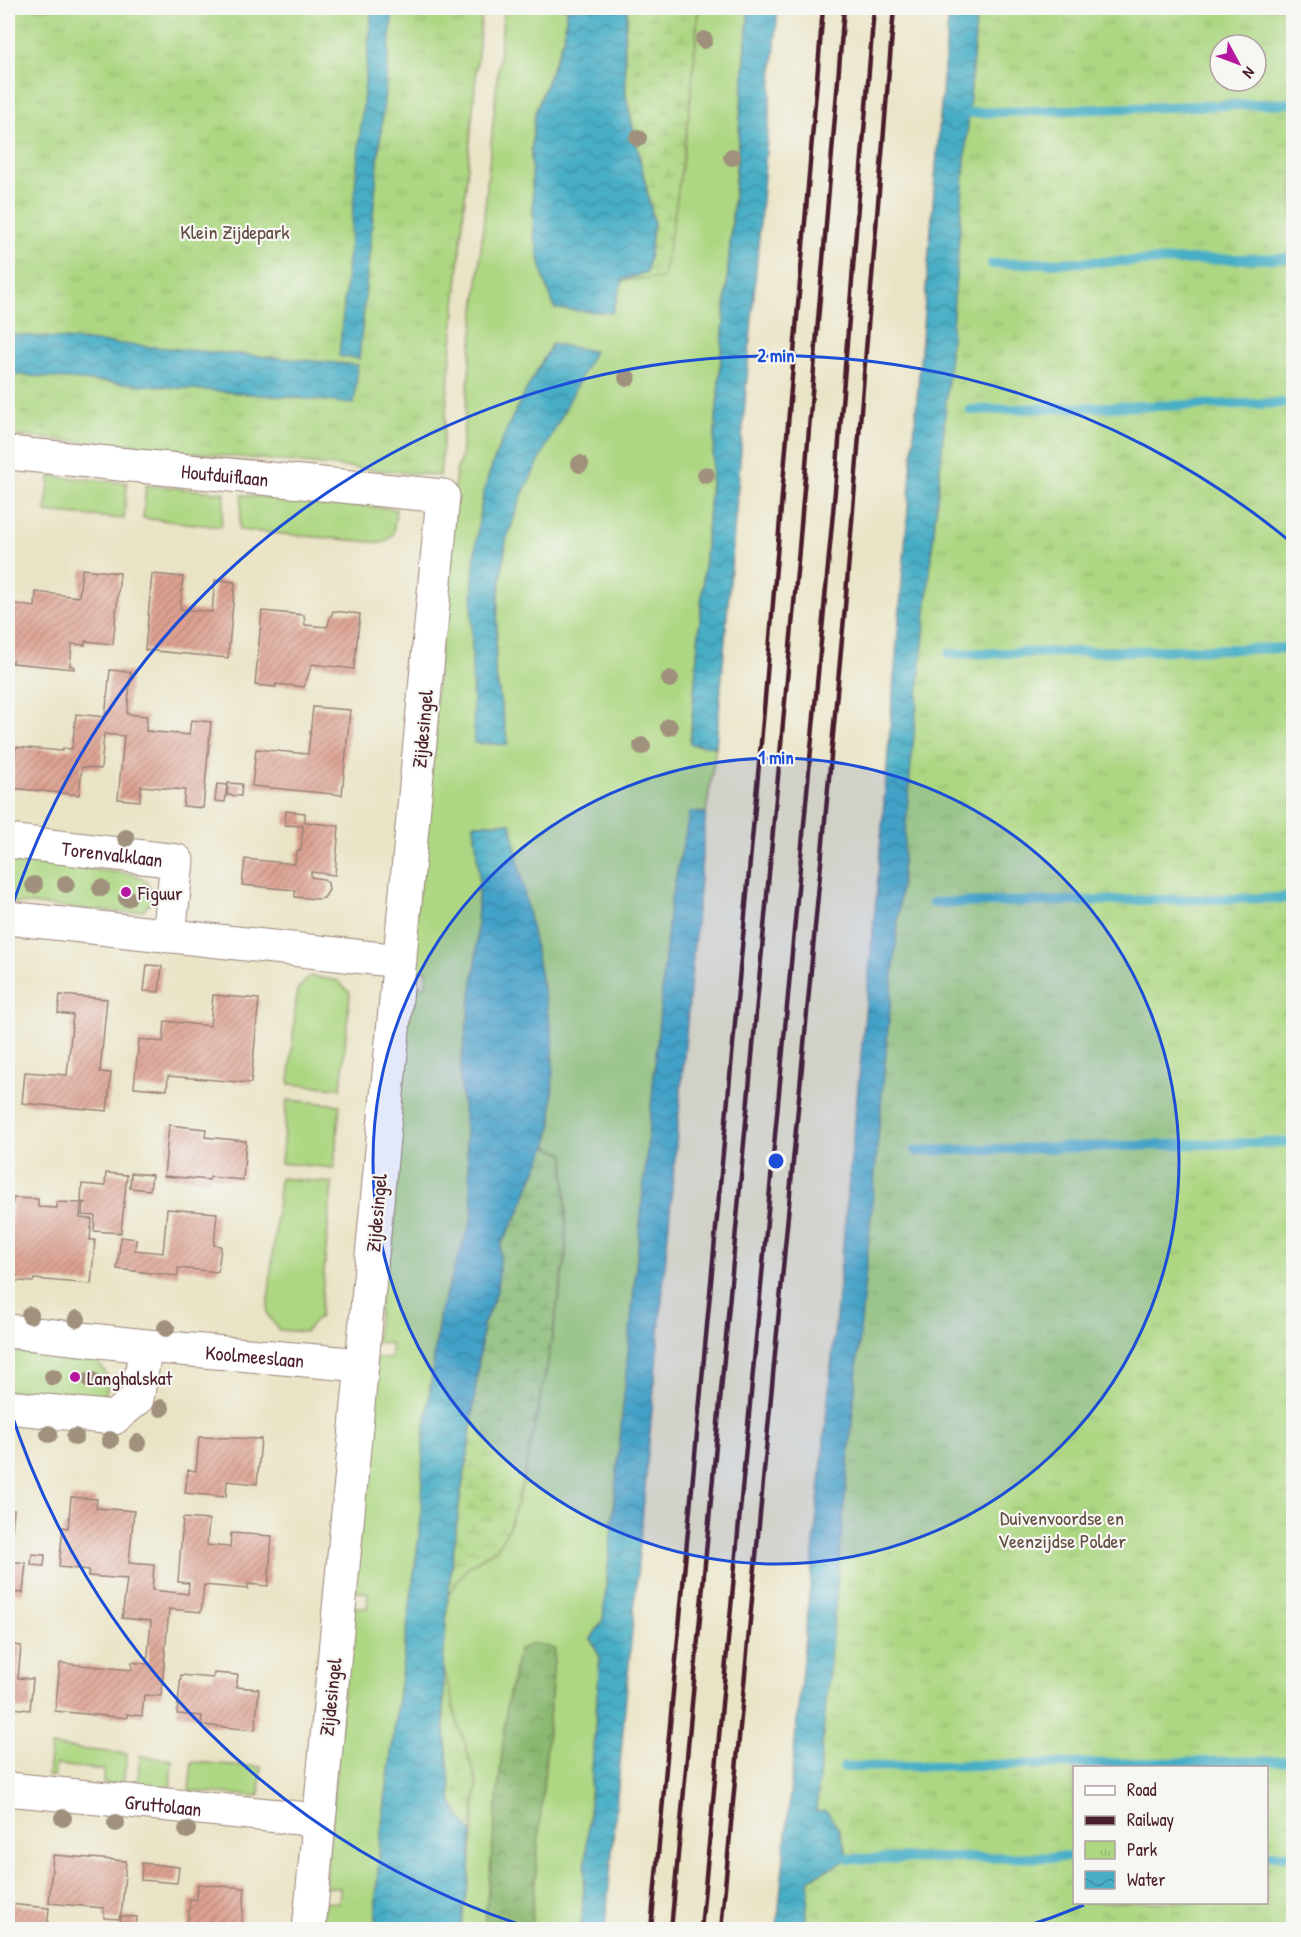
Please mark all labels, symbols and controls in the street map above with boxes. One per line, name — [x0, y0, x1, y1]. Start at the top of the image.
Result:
north arrow — [1208, 33, 1268, 93]
text: N — [1238, 62, 1260, 84]
park label: Klein Zijdepark — [180, 218, 290, 245]
text: 2 min — [758, 343, 794, 368]
street label: Houtduiflaan — [180, 457, 270, 492]
street label: Zijdesingel — [405, 688, 439, 769]
text: 1 min — [758, 745, 794, 770]
street label: Torenvalklaan — [60, 834, 164, 873]
place label: Figuur — [137, 879, 183, 906]
marker: Figuur — [119, 885, 133, 899]
centre of rings — [766, 1151, 786, 1171]
street label: Zijdesingel — [359, 1172, 393, 1253]
street label: Koolmeeslaan — [204, 1338, 305, 1373]
place label: Langhalskat — [87, 1364, 174, 1391]
marker: Langhalskat — [68, 1370, 82, 1384]
park label: Duivenvoordse en Veenzijdse Polder — [998, 1504, 1127, 1554]
street label: Zijdesingel — [312, 1656, 348, 1737]
legend — [1073, 1766, 1268, 1904]
text: Road — [1127, 1777, 1157, 1802]
street label: Gruttolaan — [123, 1787, 203, 1822]
text: Railway — [1127, 1807, 1174, 1832]
text: Park — [1127, 1837, 1158, 1862]
text: Water — [1127, 1867, 1165, 1892]

